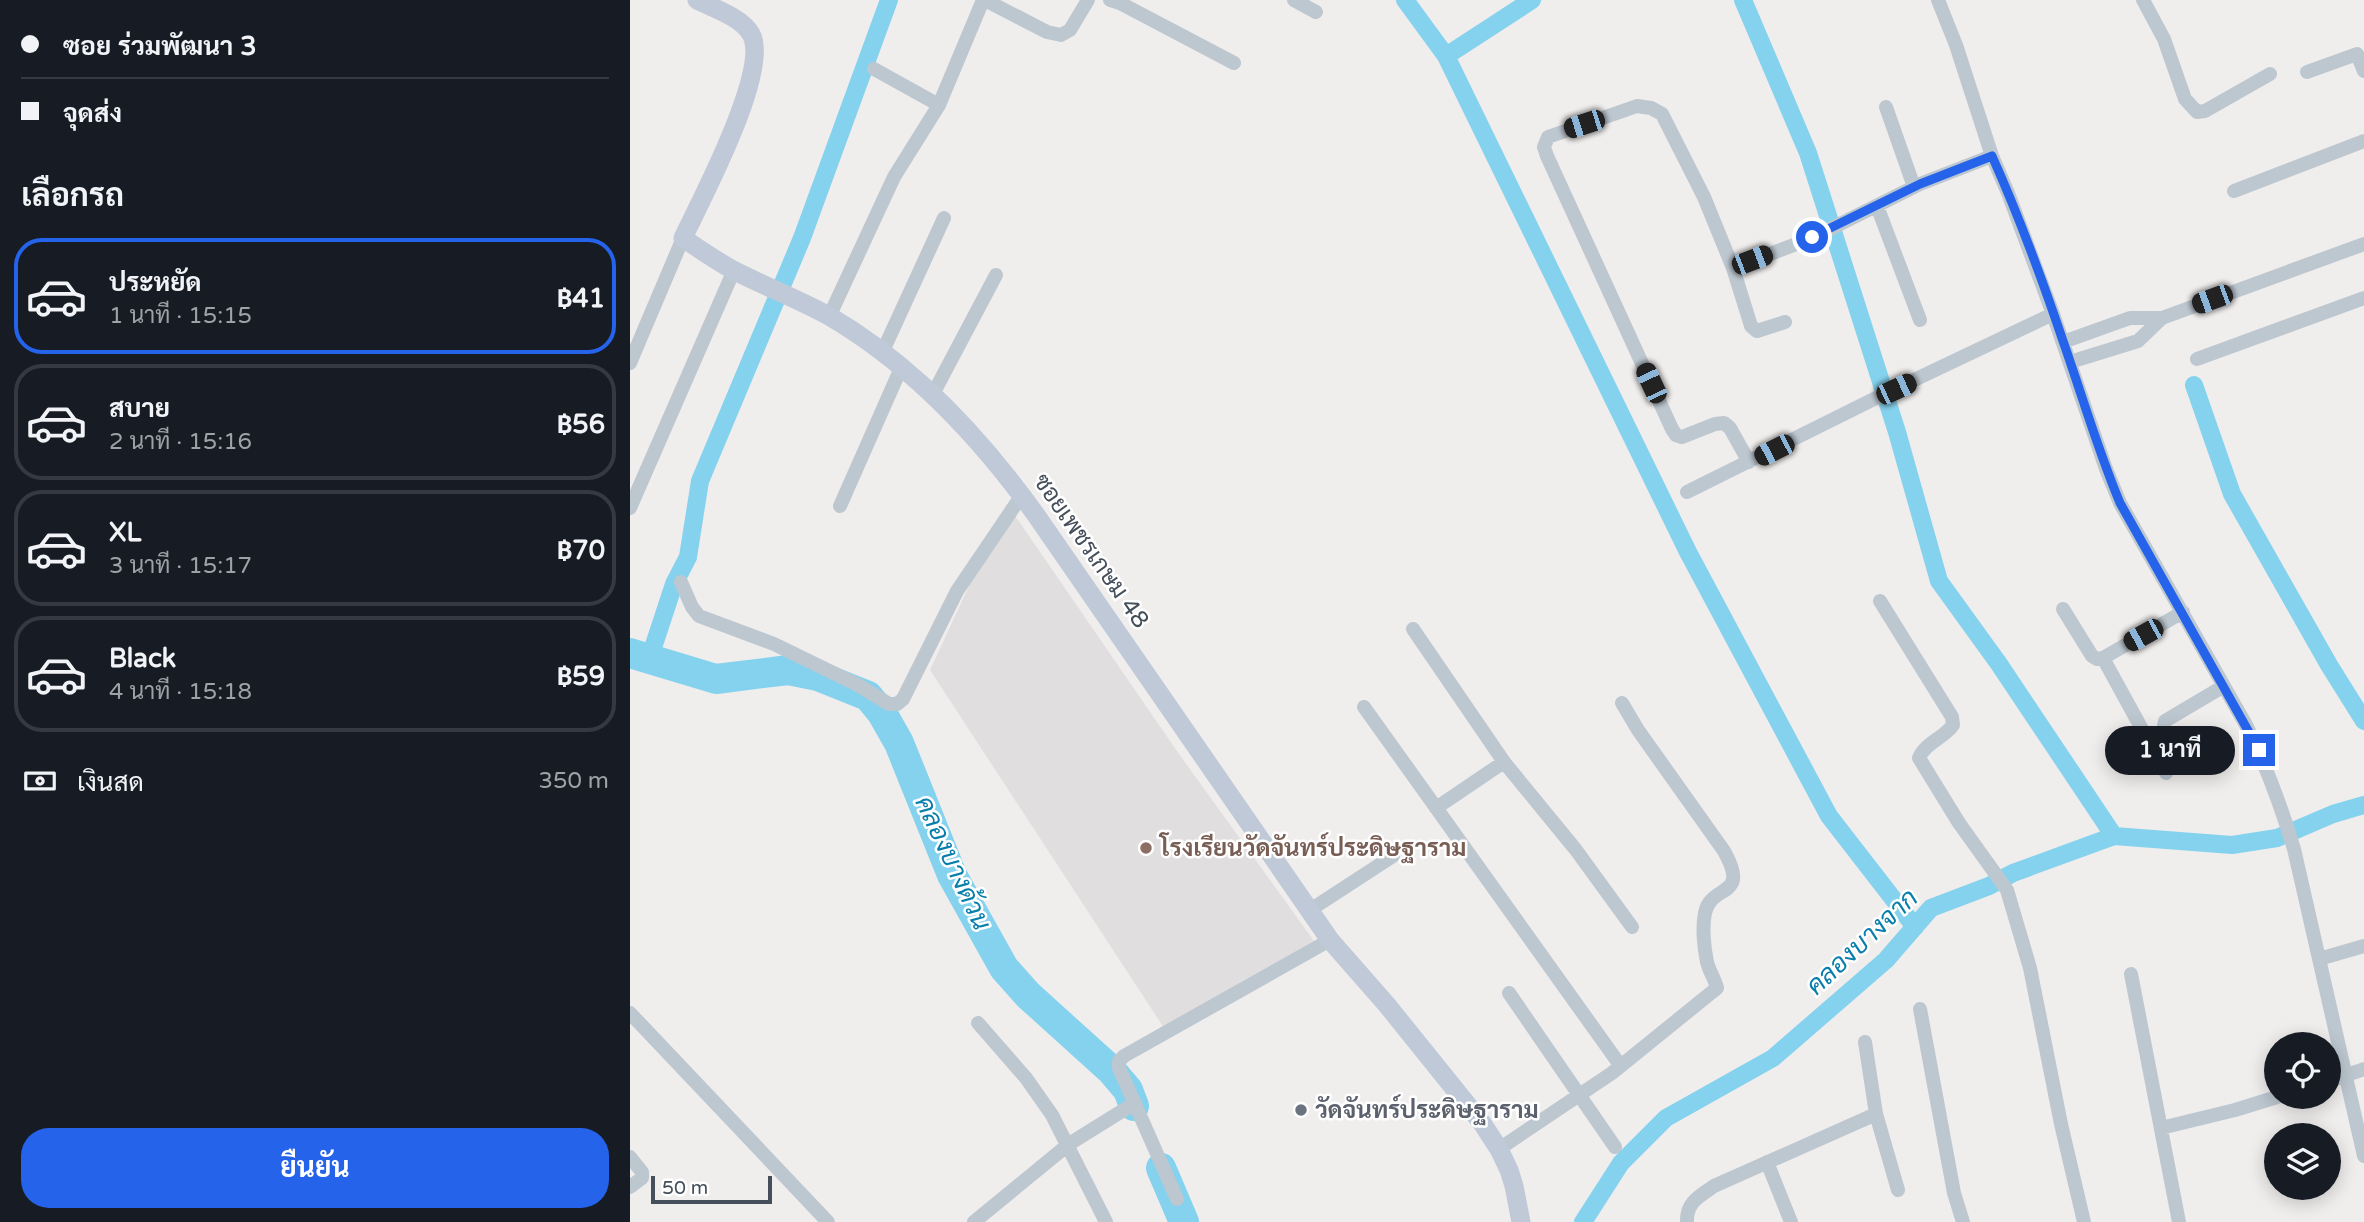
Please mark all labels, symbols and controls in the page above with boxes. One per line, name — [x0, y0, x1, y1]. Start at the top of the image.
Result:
text: ซอย ร่วมพัฒนา 3 — [63, 31, 256, 62]
text: จุดส่ง — [63, 98, 122, 129]
car — [1561, 108, 1608, 140]
text: เลือกรถ — [21, 177, 124, 215]
route start — [1796, 221, 1828, 253]
car — [1729, 243, 1776, 277]
icon: car — [25, 265, 88, 328]
text: ประหยัด — [109, 267, 202, 298]
car — [2189, 282, 2236, 316]
text: ฿41 — [557, 283, 605, 314]
text: 1 นาที · 15:15 — [109, 302, 252, 330]
car — [1633, 360, 1670, 406]
car — [1873, 371, 1920, 407]
icon: car — [25, 391, 88, 454]
text: สบาย — [109, 393, 170, 424]
text: ฿56 — [557, 409, 605, 440]
text: 2 นาที · 15:16 — [109, 428, 252, 456]
car — [1751, 431, 1798, 469]
street label: ซอยเพชรเกษม 48 — [1027, 468, 1155, 634]
icon: car — [25, 517, 88, 580]
text: XL — [109, 517, 141, 548]
text: ฿70 — [557, 535, 605, 566]
text: 3 นาที · 15:17 — [109, 552, 252, 580]
car — [2120, 616, 2167, 654]
icon: car — [25, 643, 88, 706]
text: Black — [109, 643, 176, 674]
text: ฿59 — [557, 661, 605, 692]
text: 4 นาที · 15:18 — [109, 678, 252, 706]
callout: 1 นาที — [2105, 726, 2234, 774]
route end — [2243, 734, 2275, 766]
text: 1 นาที — [2139, 736, 2201, 764]
icon: cash — [21, 762, 59, 800]
text: เงินสด — [77, 767, 144, 798]
text: 350 m — [539, 767, 609, 795]
water label: คลองบางด้วน — [908, 791, 999, 935]
place label: โรงเรียนวัดจันทร์ประดิษฐาราม — [1158, 832, 1466, 864]
marker: โรงเรียนวัดจันทร์ประดิษฐาราม — [1138, 840, 1154, 856]
water label: คลองบางจาก — [1800, 883, 1924, 1001]
map controls — [2264, 1032, 2341, 1200]
button: locate — [2264, 1032, 2341, 1109]
place label: วัดจันทร์ประดิษฐาราม — [1315, 1094, 1539, 1126]
marker: วัดจันทร์ประดิษฐาราม — [1293, 1102, 1309, 1118]
button: layers — [2264, 1123, 2341, 1200]
button: ยืนยัน — [21, 1128, 609, 1208]
scale bar — [651, 1173, 772, 1205]
text: 50 m — [662, 1177, 708, 1199]

